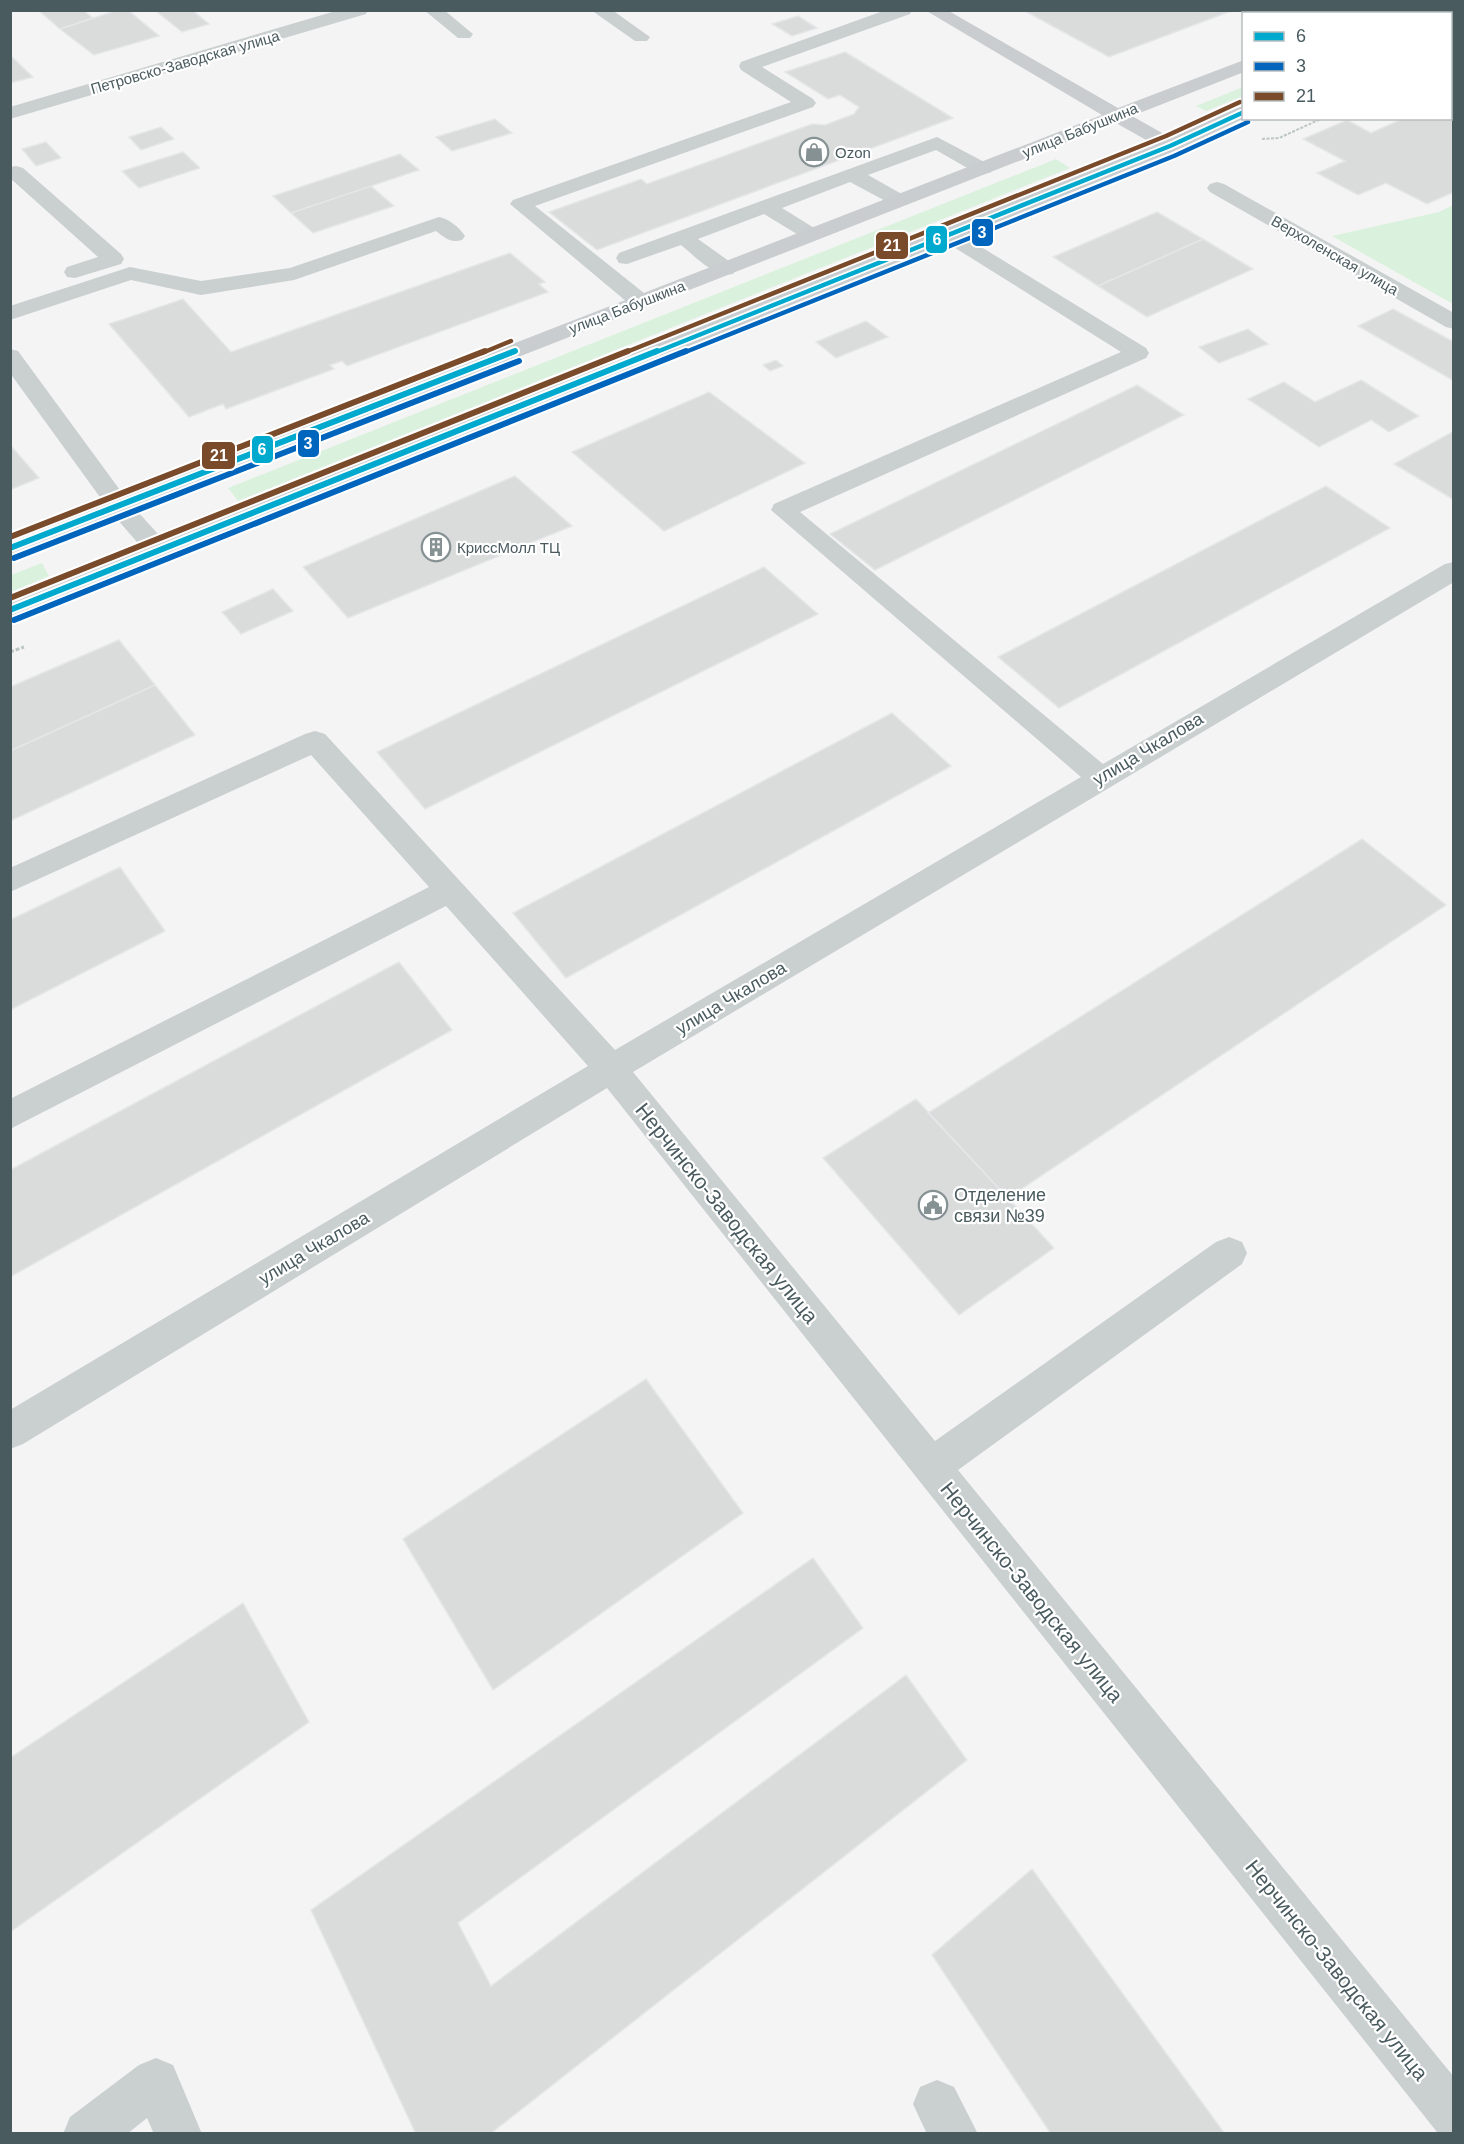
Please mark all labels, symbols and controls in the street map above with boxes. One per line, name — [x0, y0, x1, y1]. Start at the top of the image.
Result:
legend — [1242, 12, 1452, 120]
text: 6 — [1296, 26, 1306, 46]
street label: Петровско-Заводская улица — [89, 27, 282, 97]
text: 3 — [1296, 56, 1306, 76]
text: 21 — [1296, 86, 1316, 106]
street label: улица Бабушкина — [1020, 99, 1141, 161]
shop icon: Ozon — [798, 136, 830, 168]
place label: Ozon — [835, 144, 871, 161]
street label: Верхоленская улица — [1269, 212, 1402, 299]
line badge: 3 — [971, 218, 994, 247]
text: 3 — [978, 224, 987, 241]
line badge: 6 — [925, 225, 948, 254]
line badge: 21 — [875, 231, 909, 260]
text: 6 — [933, 231, 942, 248]
text: 21 — [883, 237, 901, 254]
street label: улица Бабушкина — [567, 277, 688, 337]
line badge: 3 — [297, 429, 320, 458]
line badge: 6 — [251, 435, 274, 464]
text: 3 — [304, 435, 313, 452]
line badge: 21 — [201, 441, 236, 470]
text: 6 — [258, 441, 267, 458]
text: 21 — [210, 447, 228, 464]
building icon: КриссМолл ТЦ — [420, 531, 452, 563]
place label: КриссМолл ТЦ — [457, 539, 560, 556]
street label: улица Чкалова — [1089, 708, 1208, 790]
street label: улица Чкалова — [672, 957, 791, 1039]
street label: Нерчинско-Заводская улица — [631, 1098, 823, 1328]
place label: Отделение связи №39 — [954, 1185, 1046, 1226]
public building icon: Отделение связи №39 — [917, 1189, 949, 1221]
street label: улица Чкалова — [255, 1207, 374, 1289]
street label: Нерчинско-Заводская улица — [936, 1477, 1128, 1707]
street label: Нерчинско-Заводская улица — [1241, 1855, 1433, 2085]

